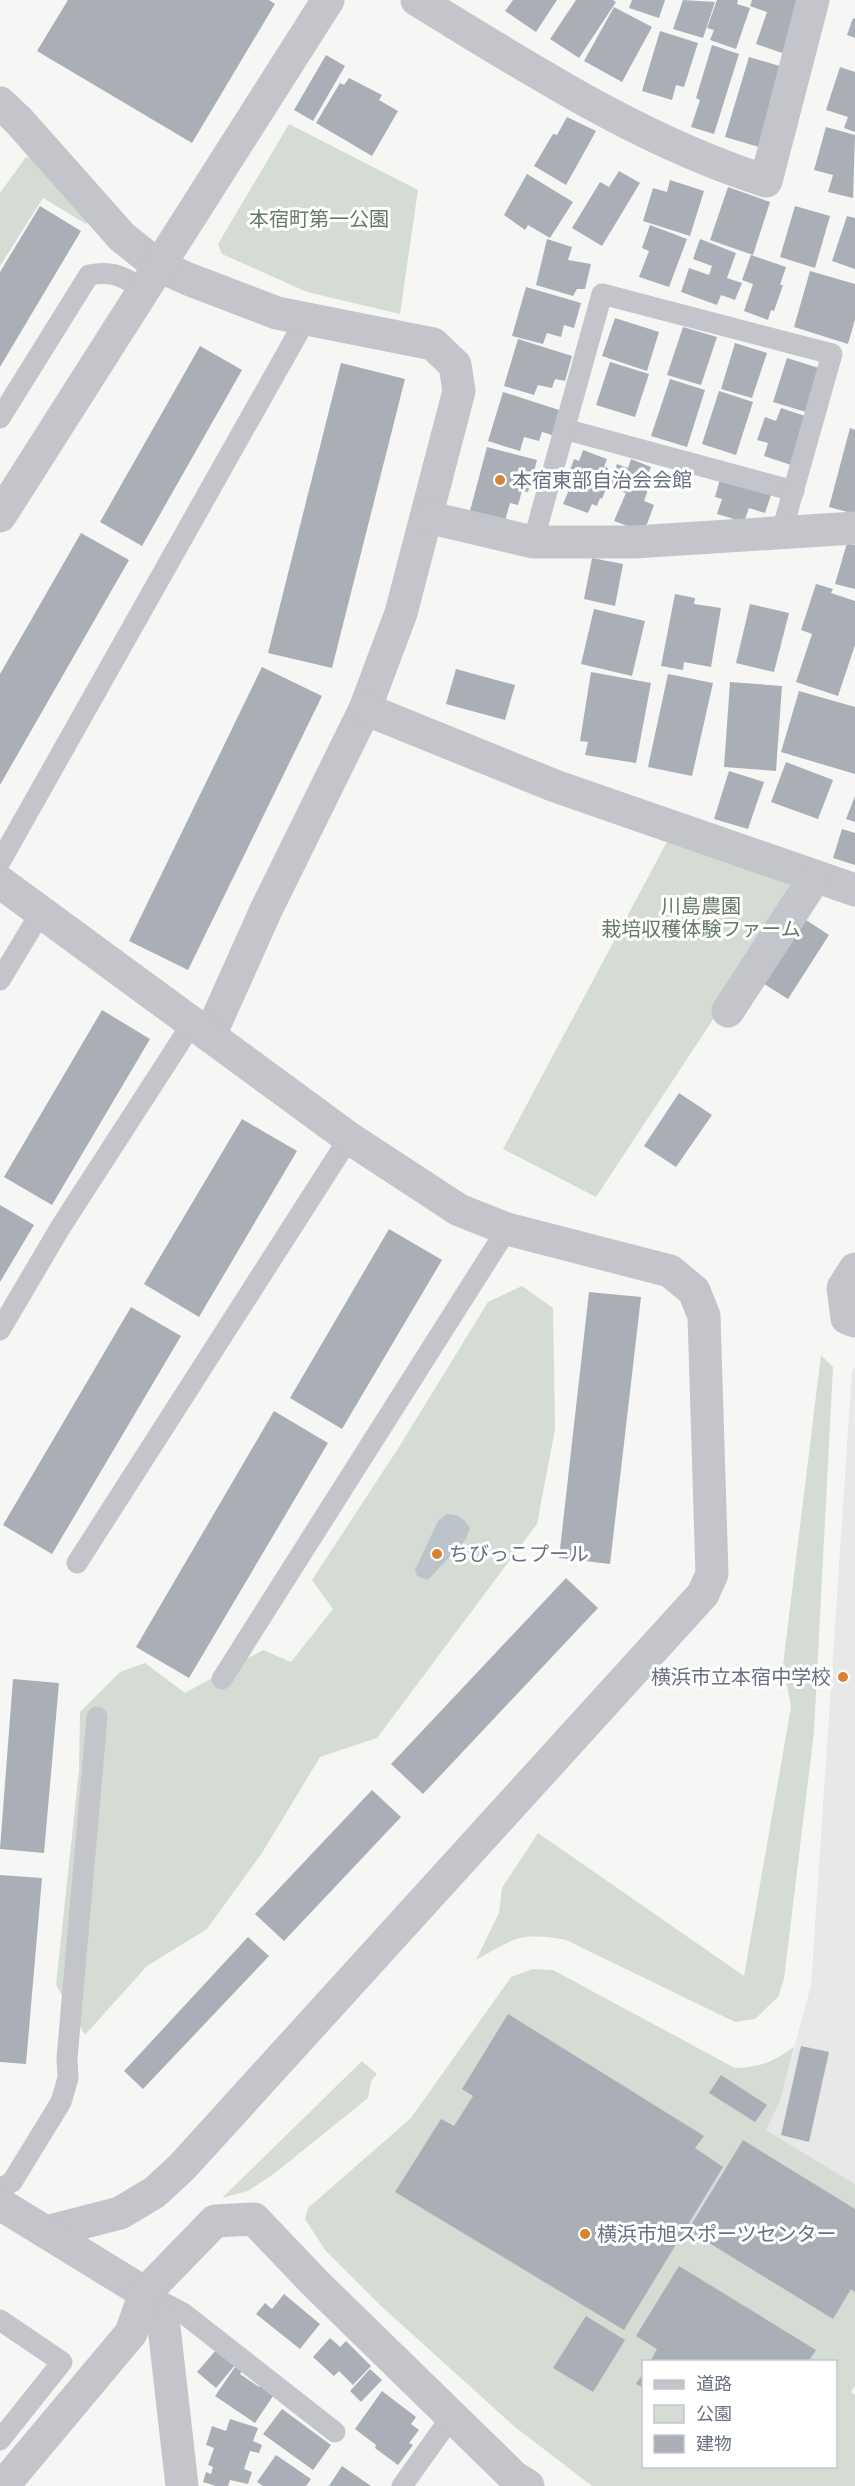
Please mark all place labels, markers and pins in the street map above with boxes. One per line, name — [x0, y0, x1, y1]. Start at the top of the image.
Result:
place label: 本宿東部自治会会館 — [512, 468, 692, 491]
marker: 本宿東部自治会会館 — [493, 473, 507, 487]
place label: ちびっこプール — [449, 1542, 589, 1565]
marker: ちびっこプール — [430, 1547, 444, 1561]
place label: 横浜市立本宿中学校 — [651, 1665, 831, 1688]
marker: 横浜市立本宿中学校 — [836, 1670, 850, 1684]
place label: 横浜市旭スポーツセンター — [597, 2222, 837, 2245]
marker: 横浜市旭スポーツセンター — [578, 2227, 592, 2241]

